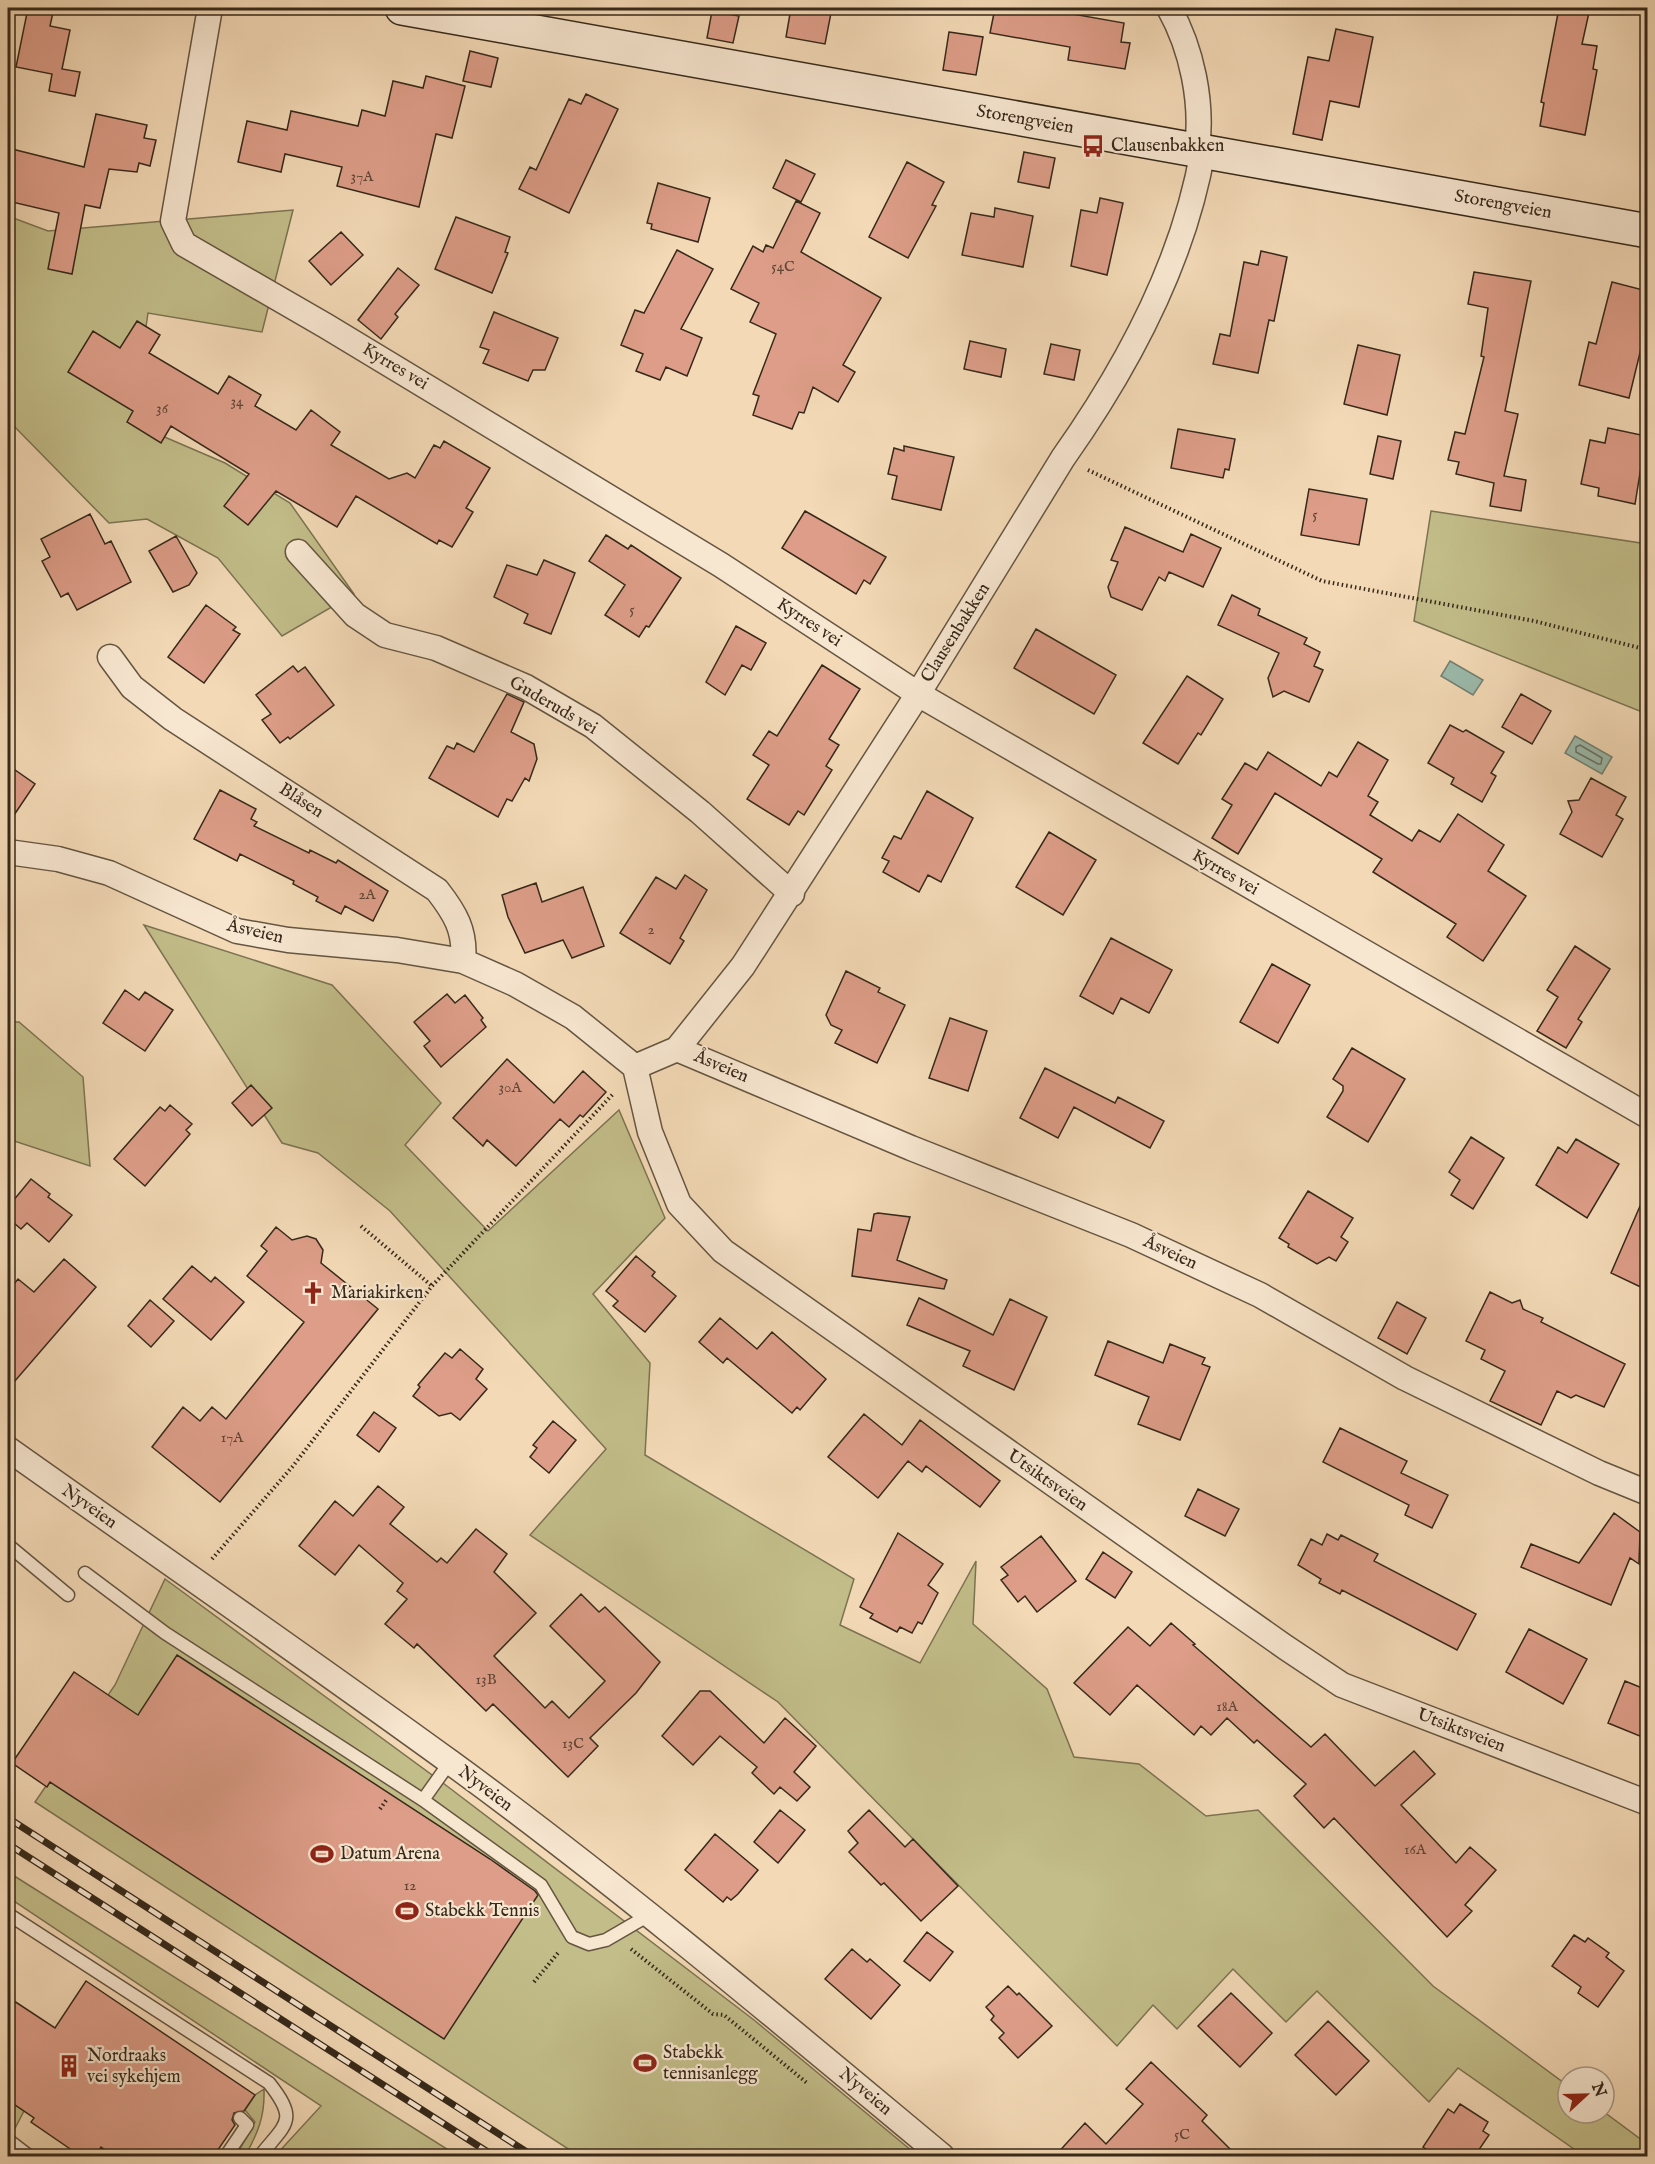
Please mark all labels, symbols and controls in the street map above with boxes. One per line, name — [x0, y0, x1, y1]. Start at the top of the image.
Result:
street label: Storengveien — [975, 100, 1076, 140]
bus stop icon: Clausenbakken — [1080, 133, 1106, 159]
place label: Clausenbakken — [1111, 135, 1225, 158]
house number: 37A — [351, 167, 374, 186]
street label: Storengveien — [1453, 185, 1554, 225]
house number: 54C — [771, 257, 795, 276]
street label: Kyrres vei — [358, 338, 433, 396]
house number: 34 — [231, 392, 244, 411]
house number: 36 — [156, 399, 169, 418]
house number: 5 — [1312, 505, 1318, 524]
street label: Clausenbakken — [916, 578, 996, 687]
street label: Kyrres vei — [772, 593, 846, 653]
house number: 5 — [629, 600, 635, 619]
street label: Guderuds vei — [505, 671, 601, 741]
street label: Blåsen — [274, 778, 328, 824]
street label: Kyrres vei — [1187, 845, 1263, 901]
house number: 2A — [358, 885, 376, 904]
street label: Åsveien — [224, 912, 286, 950]
house number: 2 — [647, 920, 655, 939]
street label: Åsveien — [689, 1043, 753, 1089]
house number: 30A — [498, 1078, 522, 1097]
street label: Åsveien — [1138, 1228, 1202, 1276]
church icon: Mariakirken — [300, 1280, 326, 1306]
place label: Mariakirken — [331, 1282, 424, 1305]
house number: 17A — [221, 1428, 244, 1447]
street label: Utsiktsveien — [1002, 1445, 1092, 1517]
street label: Nyveien — [57, 1480, 122, 1535]
house number: 13B — [475, 1670, 497, 1689]
house number: 18A — [1216, 1697, 1239, 1716]
street label: Utsiktsveien — [1413, 1704, 1509, 1759]
house number: 13C — [562, 1734, 584, 1753]
street label: Nyveien — [453, 1761, 517, 1817]
house number: 16A — [1404, 1840, 1427, 1859]
sports icon: Datum Arena — [309, 1841, 335, 1867]
place label: Datum Arena — [340, 1843, 440, 1866]
house number: 12 — [404, 1876, 416, 1895]
sports icon: Stabekk Tennis — [394, 1898, 420, 1924]
place label: Stabekk Tennis — [425, 1900, 539, 1923]
place label: Stabekk tennisanlegg — [663, 2042, 758, 2086]
place label: Nordraaks vei sykehjem — [87, 2045, 181, 2089]
sports icon: Stabekk tennisanlegg — [632, 2050, 658, 2076]
building icon: Nordraaks vei sykehjem — [56, 2053, 82, 2079]
street label: Nyveien — [834, 2063, 897, 2121]
north arrow — [1556, 2065, 1616, 2125]
text: N — [1586, 2079, 1610, 2100]
house number: 5C — [1174, 2125, 1190, 2144]

